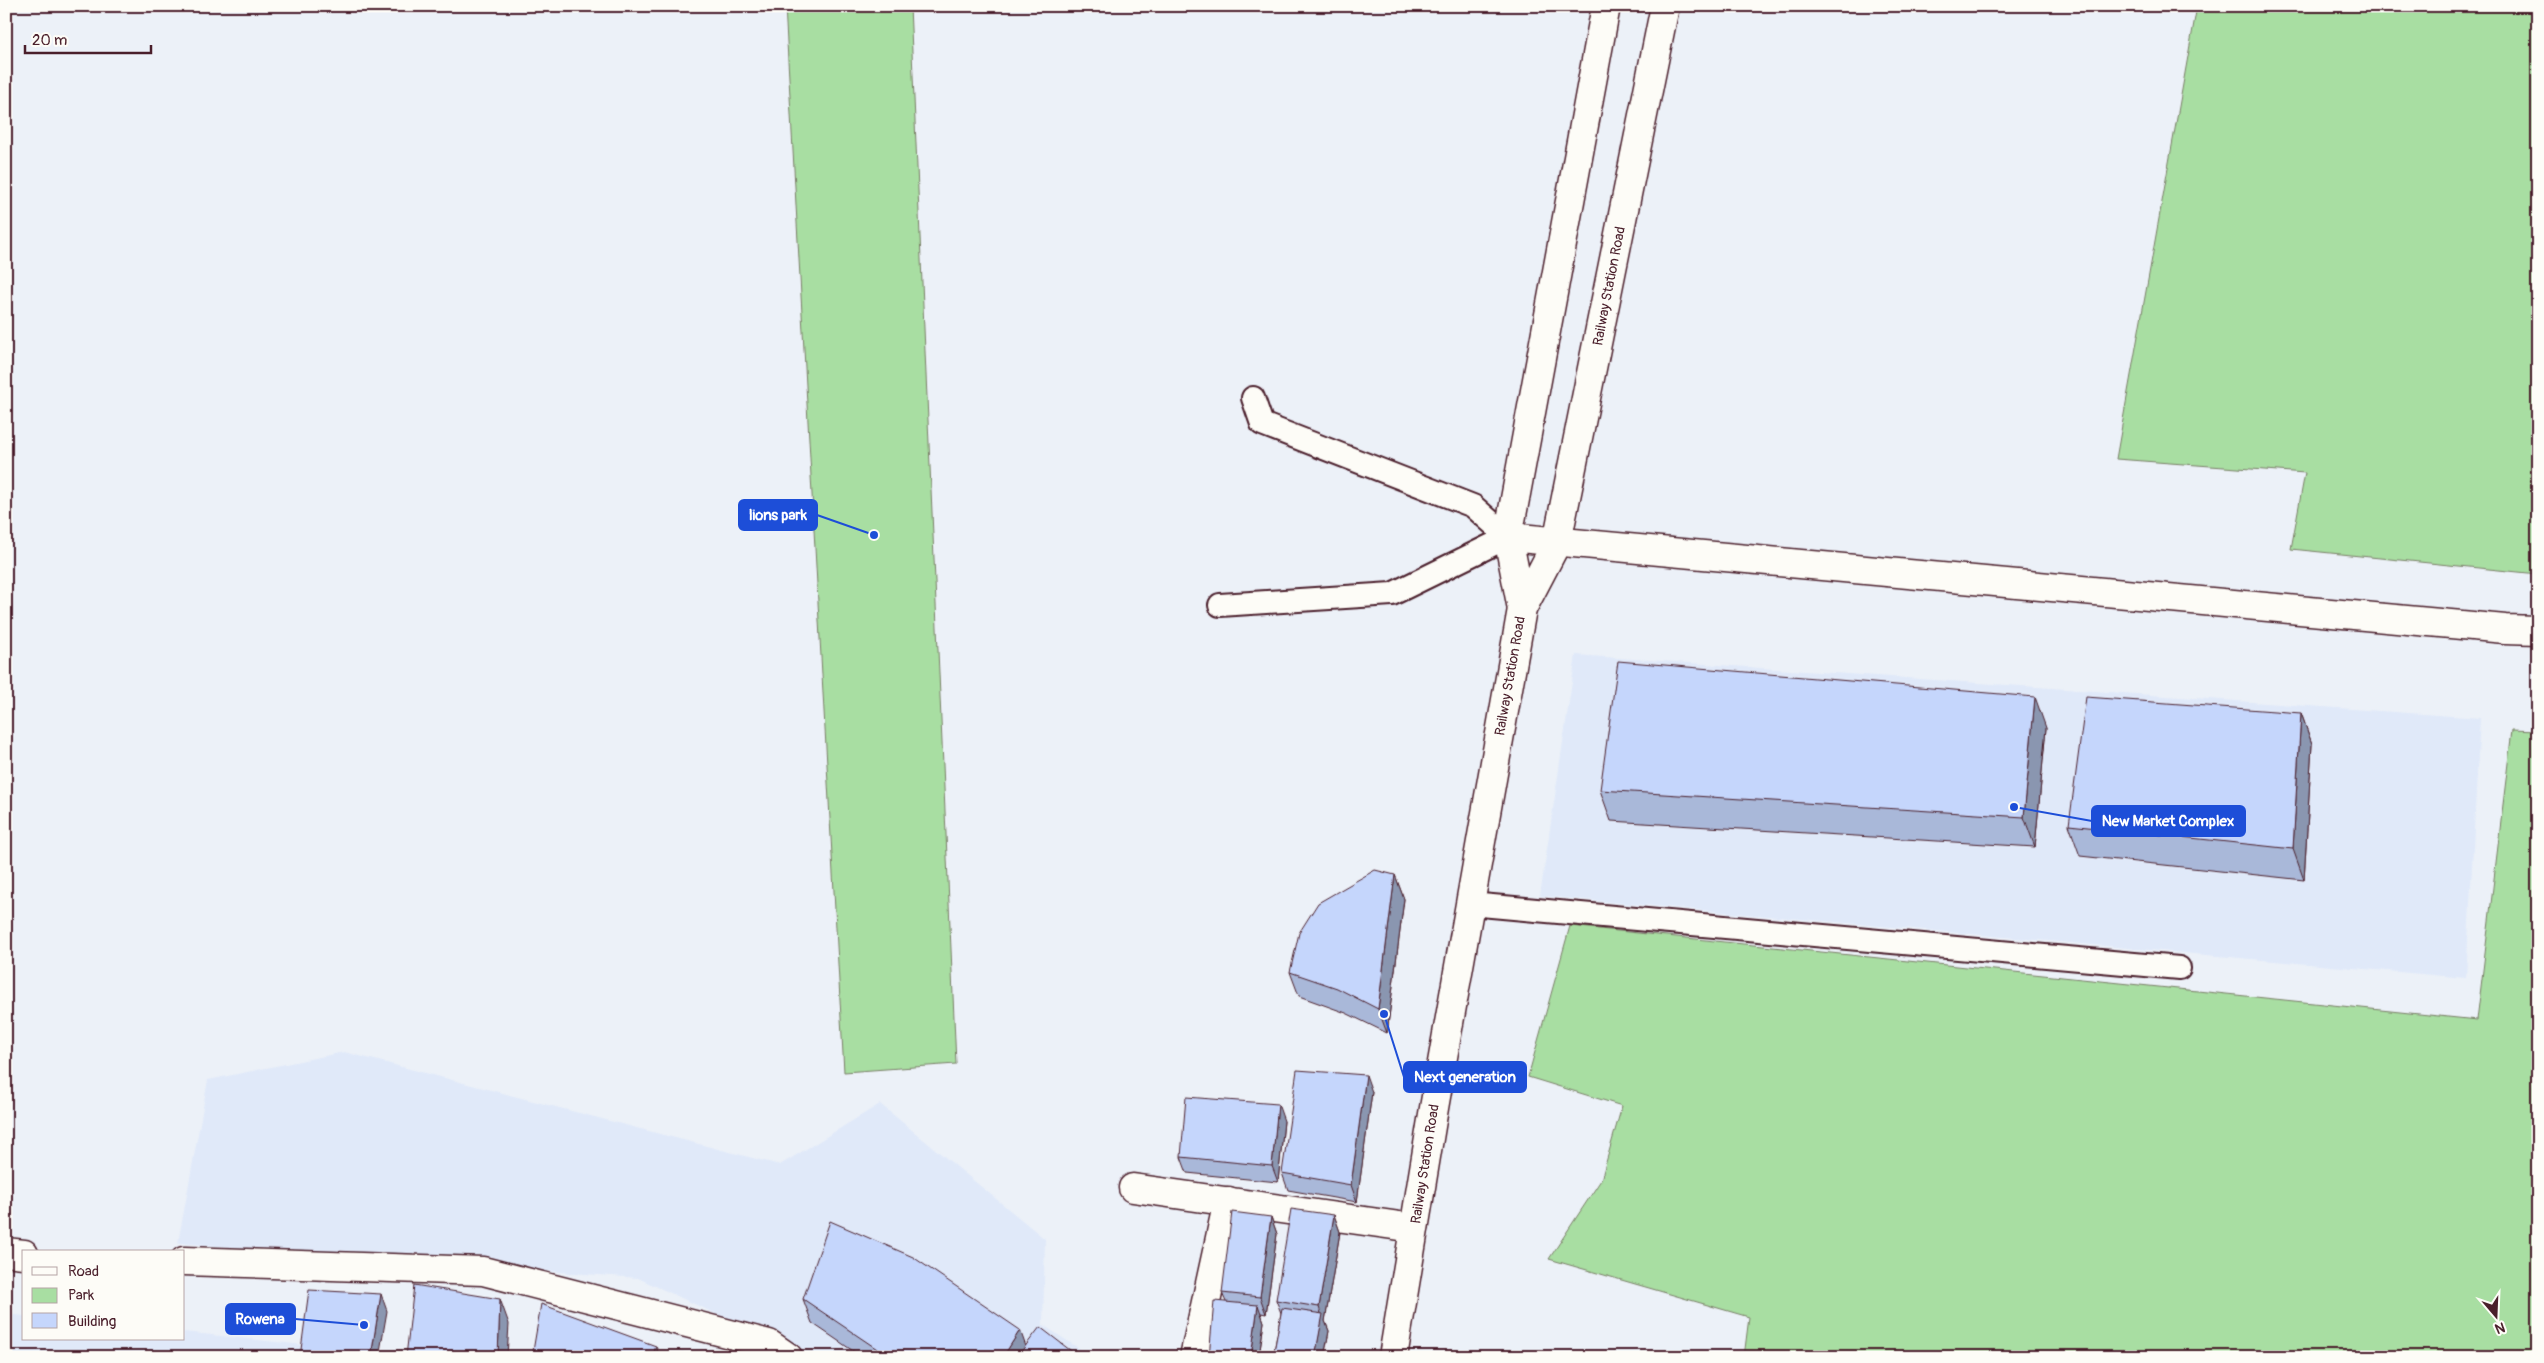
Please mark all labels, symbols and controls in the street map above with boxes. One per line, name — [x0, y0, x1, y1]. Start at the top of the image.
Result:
scale bar — [25, 22, 151, 54]
text: 20 m — [32, 31, 67, 50]
street label: Railway Station Road — [1589, 225, 1629, 347]
callout: lions park — [739, 500, 817, 530]
text: lions park — [749, 506, 808, 525]
street label: Railway Station Road — [1491, 615, 1529, 737]
callout: New Market Complex — [2092, 806, 2245, 836]
text: New Market Complex — [2102, 812, 2235, 831]
callout: Next generation — [1404, 1062, 1526, 1092]
text: Next generation — [1414, 1068, 1516, 1087]
street label: Railway Station Road — [1407, 1103, 1443, 1225]
legend — [22, 1250, 185, 1340]
text: Road — [68, 1262, 99, 1281]
text: Park — [68, 1286, 95, 1305]
north arrow — [2472, 1290, 2522, 1340]
callout: Rowena — [226, 1304, 295, 1334]
text: Rowena — [235, 1310, 285, 1329]
text: Building — [68, 1312, 116, 1331]
text: N — [2493, 1318, 2507, 1337]

